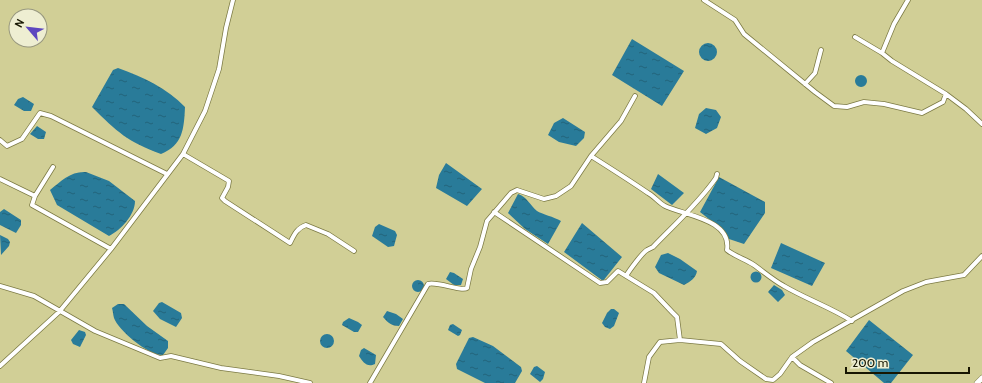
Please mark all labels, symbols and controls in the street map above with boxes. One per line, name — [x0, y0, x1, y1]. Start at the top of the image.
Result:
north arrow — [8, 8, 48, 48]
text: N — [11, 17, 27, 30]
scale bar — [846, 349, 969, 375]
text: 200 m — [852, 355, 888, 370]

